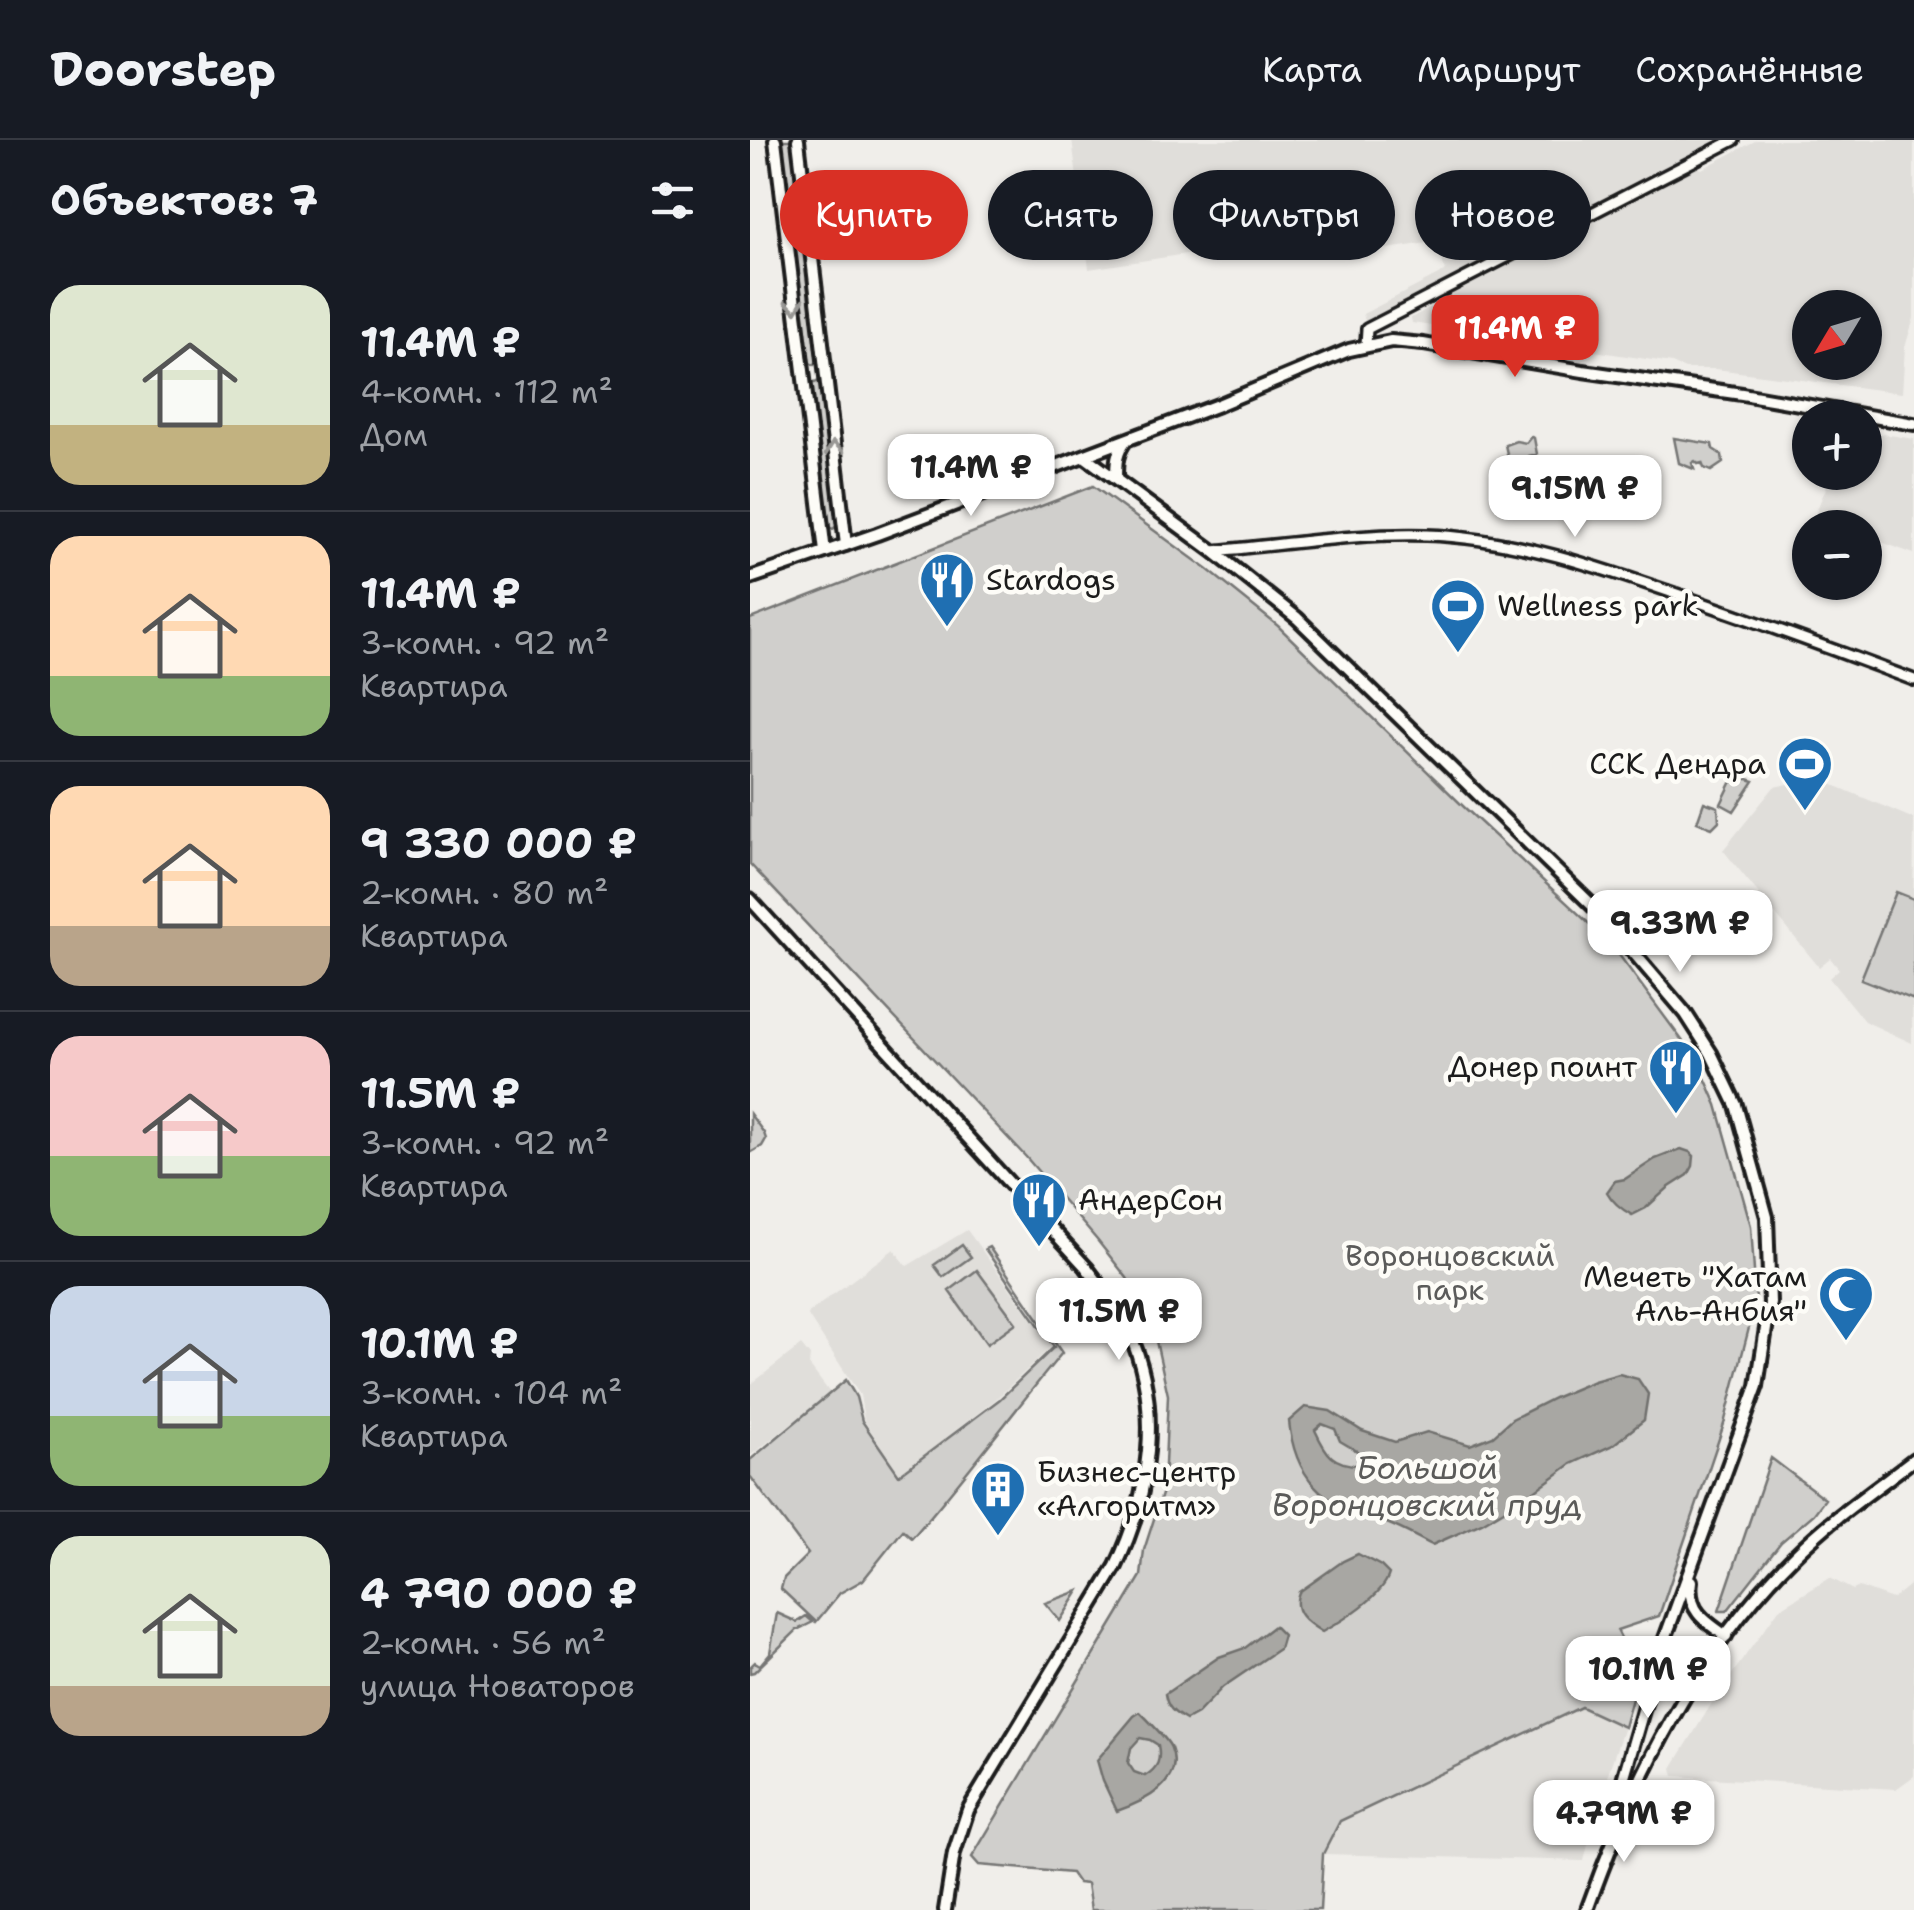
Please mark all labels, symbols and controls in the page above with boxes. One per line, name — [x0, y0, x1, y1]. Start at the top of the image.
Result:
text: Doorstep — [50, 37, 276, 101]
text: Карта — [1262, 46, 1362, 93]
text: Маршрут — [1417, 46, 1580, 93]
text: Сохранённые — [1635, 46, 1864, 93]
chip: Купить — [780, 170, 968, 260]
chip: Снять — [988, 170, 1153, 260]
chip: Фильтры — [1173, 170, 1395, 260]
chip: Новое — [1415, 170, 1591, 260]
text: Объектов: 7 — [50, 172, 318, 228]
icon: filters — [645, 173, 700, 228]
north arrow — [1792, 290, 1882, 380]
map controls — [1792, 290, 1882, 600]
pin: 11.4M ₽ — [1423, 295, 1607, 380]
one-way arrow — [784, 298, 805, 315]
text: 11.4M ₽ — [1454, 306, 1576, 349]
text: 11.4M ₽ — [360, 314, 521, 370]
icon: home — [130, 325, 250, 445]
text: 4-комн. · 112 m² — [360, 370, 613, 413]
button: + — [1792, 400, 1882, 490]
text: Дом — [360, 413, 428, 456]
pin: 11.4M ₽ — [879, 434, 1063, 519]
one-way arrow — [824, 440, 845, 456]
text: 11.4M ₽ — [910, 445, 1032, 488]
pin: 9.15M ₽ — [1483, 455, 1667, 540]
text: 9.15M ₽ — [1511, 466, 1639, 509]
button: − — [1792, 510, 1882, 600]
restaurant icon: Stardogs — [917, 550, 977, 629]
place label: Stardogs — [986, 559, 1116, 600]
text: 11.4M ₽ — [360, 565, 521, 621]
icon: home — [130, 576, 250, 696]
sports icon: Wellness park — [1428, 576, 1488, 655]
place label: Wellness park — [1497, 585, 1699, 626]
text: 3-комн. · 92 m² — [360, 621, 609, 664]
text: Квартира — [360, 664, 508, 707]
sports icon: ССК Дендра — [1775, 734, 1835, 813]
place label: ССК Дендра — [1589, 743, 1766, 784]
text: 9 330 000 ₽ — [360, 815, 637, 871]
icon: home — [130, 826, 250, 946]
text: 2-комн. · 80 m² — [360, 871, 609, 914]
pin: 9.33M ₽ — [1588, 890, 1772, 975]
text: 9.33M ₽ — [1610, 901, 1751, 944]
text: Квартира — [360, 914, 508, 957]
restaurant icon: Донер поинт — [1646, 1037, 1706, 1116]
place label: Донер поинт — [1448, 1046, 1638, 1087]
text: 11.5M ₽ — [360, 1065, 521, 1121]
icon: home — [130, 1076, 250, 1196]
text: 3-комн. · 92 m² — [360, 1121, 609, 1164]
text: Квартира — [360, 1164, 508, 1207]
restaurant icon: АндерСон — [1009, 1170, 1069, 1249]
place label: АндерСон — [1078, 1179, 1223, 1220]
park label: Воронцовский парк — [1345, 1235, 1555, 1310]
place label: Мечеть "Хатам Аль-Анбия" — [1583, 1256, 1807, 1331]
mosque icon: Мечеть "Хатам Аль-Анбия" — [1816, 1264, 1876, 1343]
pin: 11.5M ₽ — [1027, 1278, 1211, 1363]
text: 11.5M ₽ — [1058, 1289, 1180, 1332]
text: 10.1M ₽ — [360, 1315, 519, 1371]
icon: home — [130, 1326, 250, 1446]
text: 3-комн. · 104 m² — [360, 1371, 622, 1414]
text: Квартира — [360, 1414, 508, 1457]
water label: Большой Воронцовский пруд — [1272, 1446, 1582, 1526]
place label: Бизнес-центр «Алгоритм» — [1037, 1451, 1236, 1526]
building icon: Бизнес-центр «Алгоритм» — [968, 1459, 1028, 1538]
text: 4 790 000 ₽ — [360, 1565, 638, 1621]
icon: home — [130, 1576, 250, 1696]
text: 2-комн. · 56 m² — [360, 1621, 606, 1664]
pin: 10.1M ₽ — [1556, 1636, 1740, 1721]
text: 10.1M ₽ — [1587, 1647, 1709, 1690]
text: улица Новаторов — [360, 1664, 635, 1707]
pin: 4.79M ₽ — [1532, 1780, 1716, 1865]
text: 4.79M ₽ — [1555, 1791, 1693, 1834]

